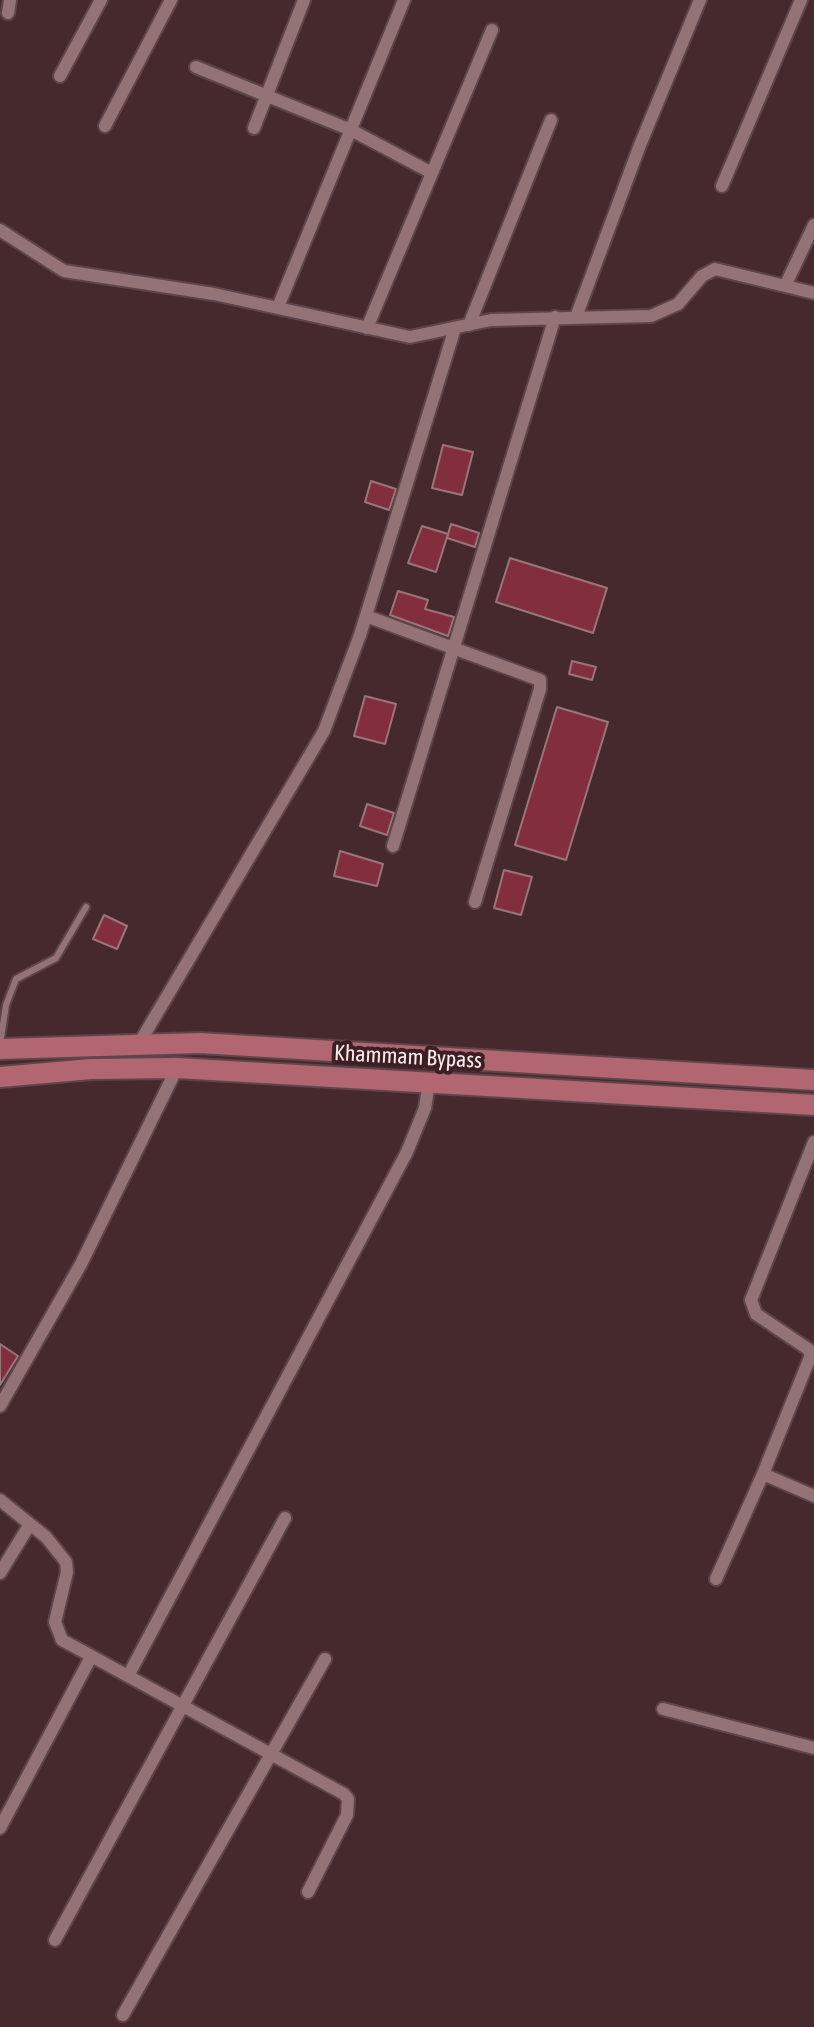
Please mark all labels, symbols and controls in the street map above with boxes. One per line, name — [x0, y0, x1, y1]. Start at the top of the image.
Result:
street label: Khammam Bypass — [333, 1040, 483, 1074]

